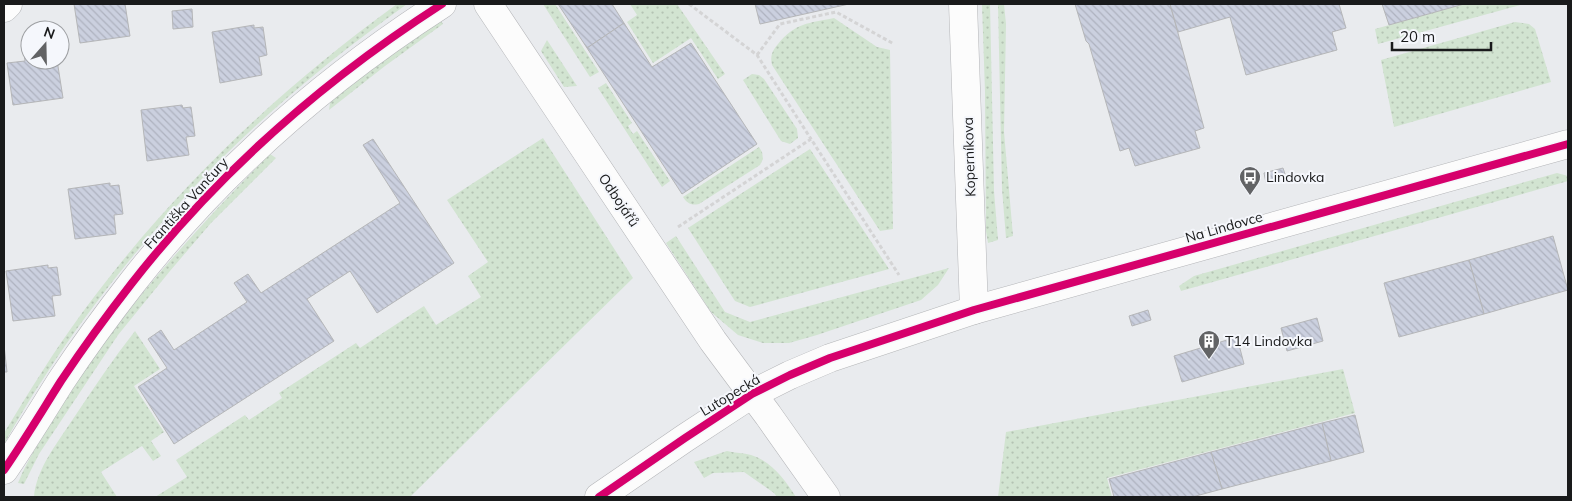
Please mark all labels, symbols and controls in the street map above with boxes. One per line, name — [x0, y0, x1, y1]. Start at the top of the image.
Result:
north arrow — [20, 20, 70, 70]
scale bar — [1392, 20, 1491, 52]
text: N — [41, 23, 57, 43]
text: 20 m — [1400, 27, 1435, 46]
street label: Koperníkova — [959, 117, 979, 197]
street label: Františka Vančury — [140, 153, 232, 253]
bus stop icon: Lindovka — [1238, 165, 1262, 196]
place label: Lindovka — [1266, 168, 1324, 186]
street label: Odbojářů — [595, 170, 643, 230]
street label: Na Lindovce — [1183, 207, 1265, 247]
building icon: T14 Lindovka — [1197, 329, 1221, 360]
place label: T14 Lindovka — [1225, 332, 1312, 350]
street label: Lutopecká — [697, 370, 763, 420]

